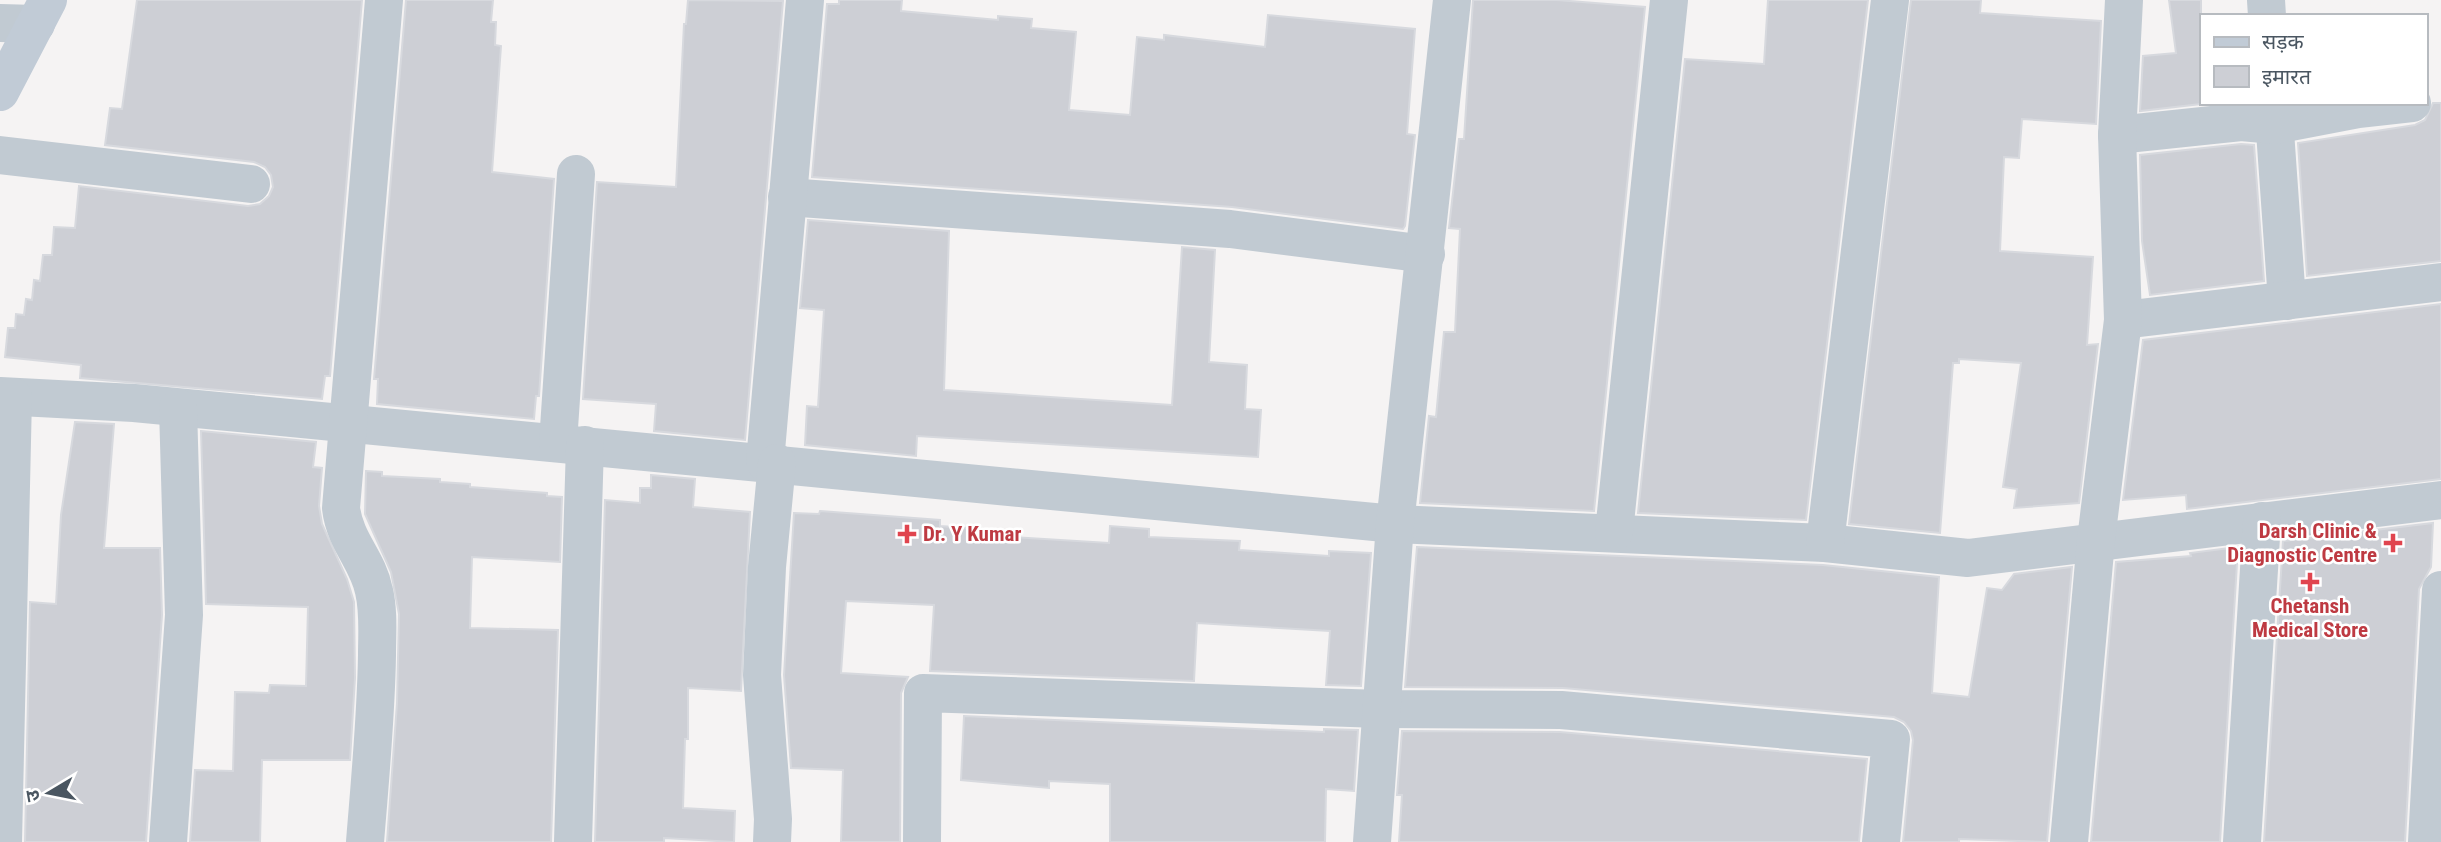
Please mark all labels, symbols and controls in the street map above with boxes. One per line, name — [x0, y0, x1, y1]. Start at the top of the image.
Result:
legend — [2200, 14, 2427, 105]
text: सड़क — [2262, 30, 2304, 54]
text: इमारत — [2262, 65, 2312, 89]
place label: Darsh Clinic & Diagnostic Centre — [2227, 519, 2377, 567]
place label: Dr. Y Kumar — [923, 522, 1021, 546]
marker: Dr. Y Kumar — [897, 524, 917, 544]
marker: Darsh Clinic & Diagnostic Centre — [2383, 533, 2403, 553]
marker: Chetansh Medical Store — [2302, 574, 2318, 590]
place label: Chetansh Medical Store — [2252, 594, 2368, 642]
north arrow — [14, 758, 84, 828]
text: उ — [20, 788, 45, 803]

